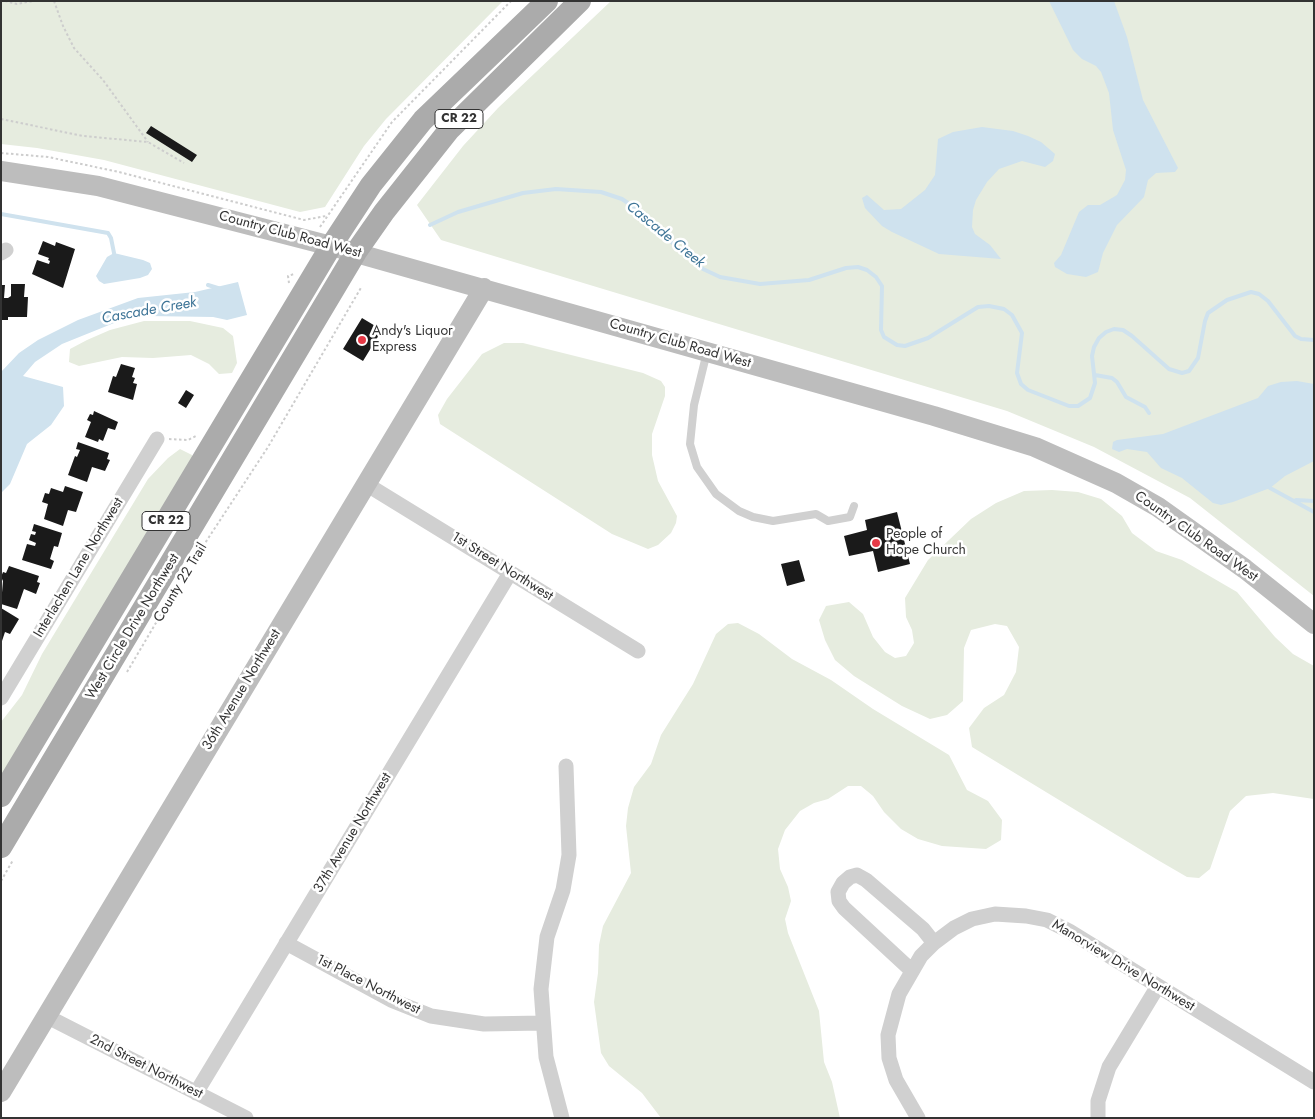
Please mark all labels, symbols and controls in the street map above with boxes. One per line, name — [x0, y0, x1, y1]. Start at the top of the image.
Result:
road number: CR 22 — [435, 110, 483, 128]
water label: Cascade Creek — [622, 198, 708, 272]
street label: Country Club Road West — [217, 208, 363, 262]
water label: Cascade Creek — [100, 294, 198, 328]
street label: Country Club Road West — [607, 316, 753, 372]
place label: Andy's Liquor Express — [372, 324, 453, 357]
marker: Andy's Liquor Express — [356, 334, 368, 346]
street label: Country Club Road West — [1131, 488, 1261, 586]
street label: Interlachen Lane Northwest — [31, 495, 127, 641]
road number: CR 22 — [142, 512, 190, 530]
place label: People of Hope Church — [886, 527, 966, 560]
street label: 1st Street Northwest — [448, 529, 556, 605]
marker: People of Hope Church — [870, 537, 882, 549]
street label: County 22 Trail — [151, 540, 211, 626]
street label: West Circle Drive Northwest — [83, 551, 183, 703]
street label: 36th Avenue Northwest — [199, 627, 285, 753]
street label: 37th Avenue Northwest — [311, 770, 395, 896]
street label: Manorview Drive Northwest — [1049, 917, 1197, 1015]
street label: 1st Place Northwest — [313, 951, 423, 1019]
street label: 2nd Street Northwest — [87, 1031, 205, 1103]

